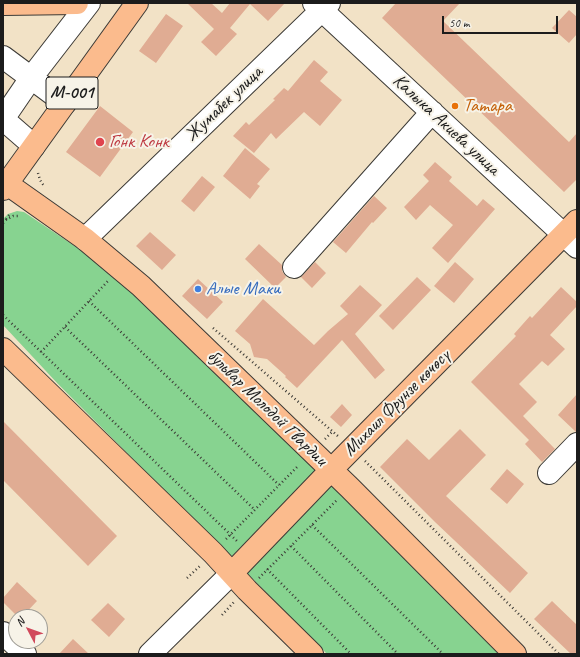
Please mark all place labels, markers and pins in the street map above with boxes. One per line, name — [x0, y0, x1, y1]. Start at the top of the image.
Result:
place label: Tamaра — [463, 95, 512, 117]
marker: Tamaра — [450, 101, 460, 111]
place label: Гонк Конк — [109, 131, 169, 153]
marker: Гонк Конк — [94, 136, 106, 148]
place label: Алые Маки — [206, 278, 280, 300]
marker: Алые Маки — [193, 284, 203, 294]

